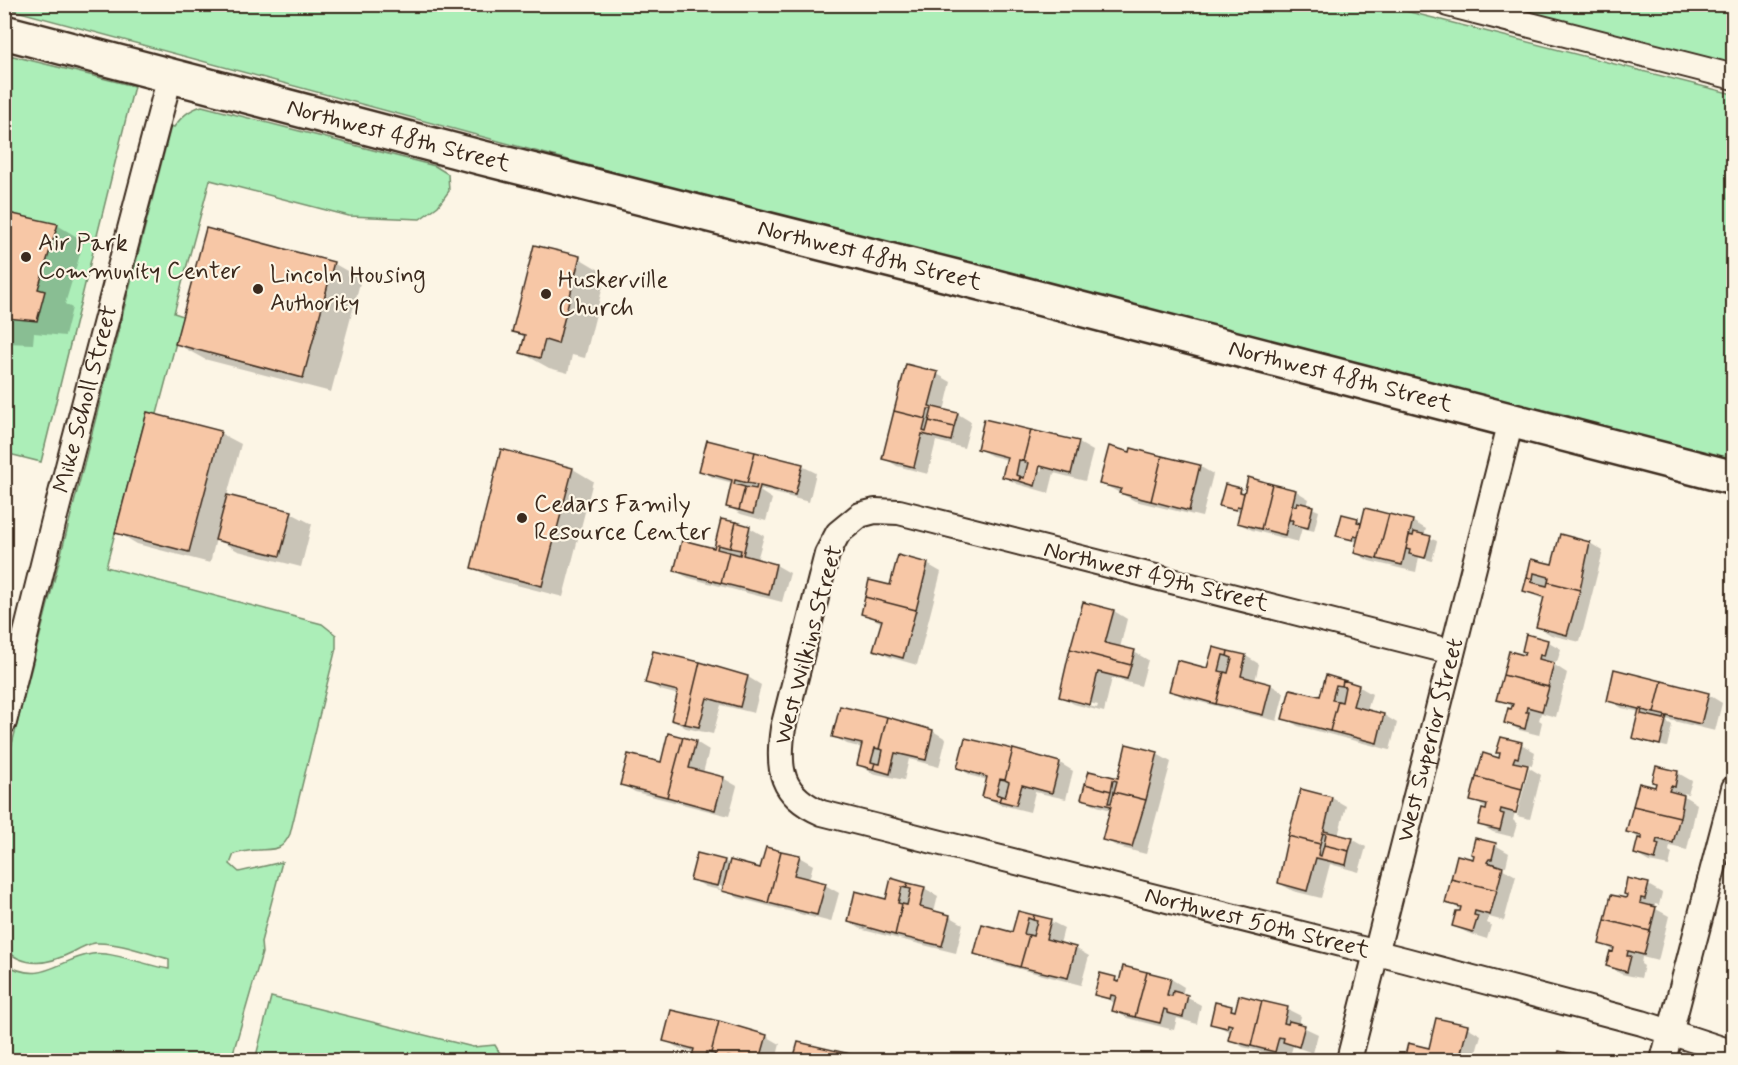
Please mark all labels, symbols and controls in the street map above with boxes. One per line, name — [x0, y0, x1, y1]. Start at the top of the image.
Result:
street label: Northwest 48th Street — [284, 92, 514, 180]
street label: Northwest 48th Street — [754, 212, 985, 298]
place label: Air Park Community Center — [38, 228, 241, 287]
marker: Air Park Community Center — [19, 250, 33, 264]
place label: Lincoln Housing Authority — [270, 260, 426, 319]
place label: Huskerville Church — [558, 265, 668, 324]
marker: Lincoln Housing Authority — [251, 282, 265, 296]
marker: Huskerville Church — [539, 287, 553, 301]
street label: Mike Scholl Street — [46, 302, 125, 496]
street label: Northwest 48th Street — [1225, 332, 1455, 420]
place label: Cedars Family Resource Center — [534, 489, 711, 548]
marker: Cedars Family Resource Center — [515, 511, 529, 525]
street label: Northwest 49th Street — [1040, 534, 1272, 620]
street label: West Wilkins Street — [767, 542, 851, 748]
street label: West Superior Street — [1389, 635, 1471, 845]
street label: Northwest 50th Street — [1141, 879, 1373, 966]

